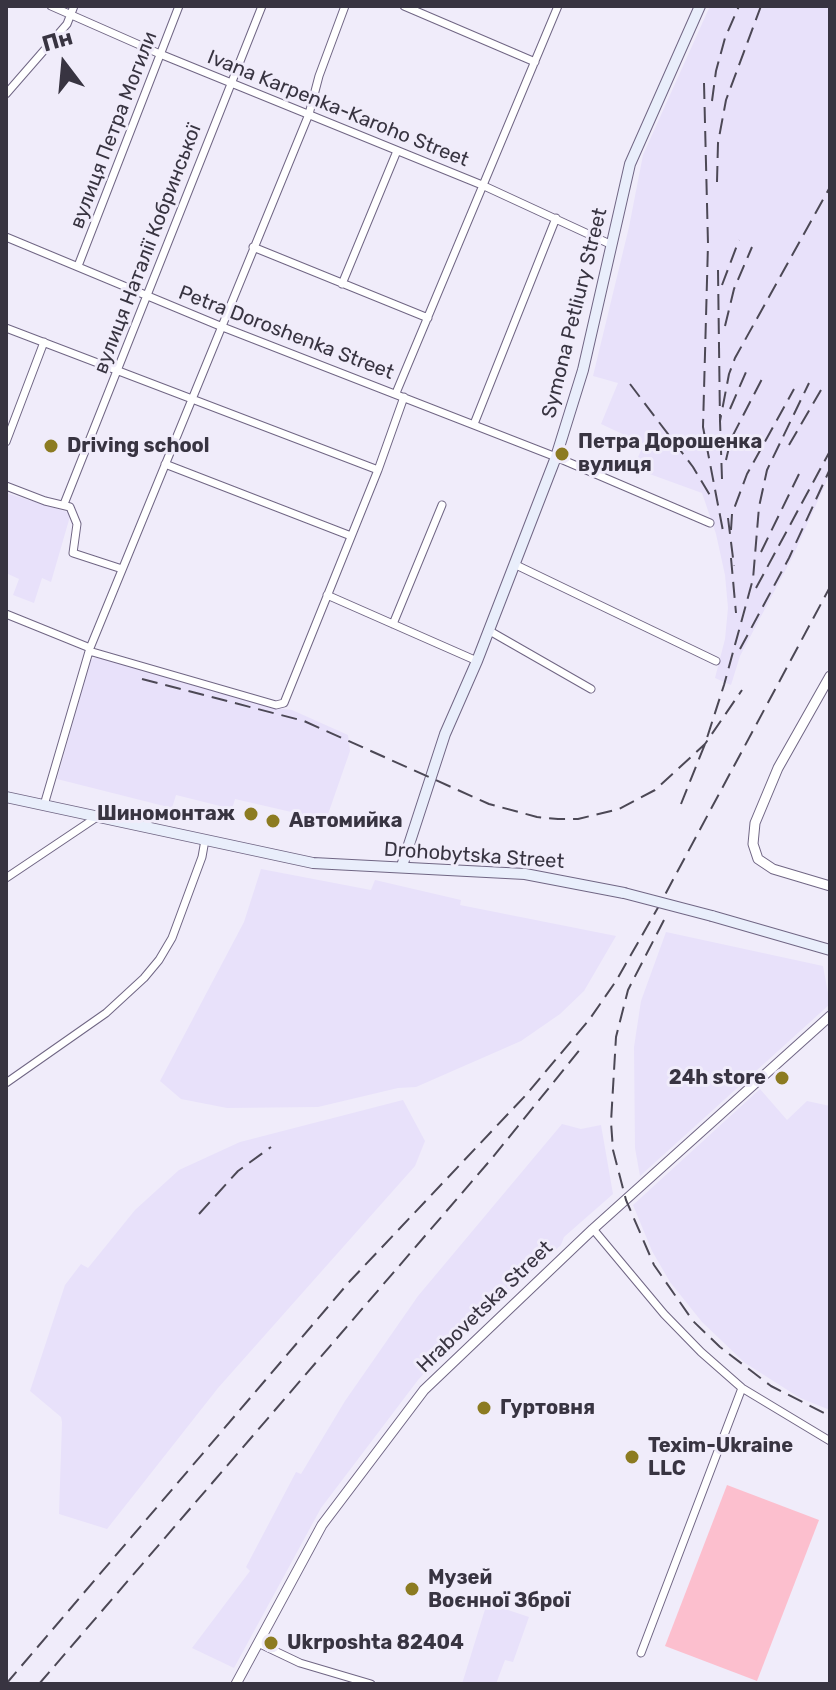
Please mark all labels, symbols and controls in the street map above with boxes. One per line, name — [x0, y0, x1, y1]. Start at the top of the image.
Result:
text: Пн — [39, 23, 76, 58]
north arrow — [24, 24, 104, 104]
street label: вулиця Петра Могили — [65, 28, 163, 232]
street label: Ivana Karpenka-Karoho Street — [204, 45, 472, 173]
street label: вулиця Наталії Кобринської — [89, 121, 207, 377]
street label: Symona Petliury Street — [537, 206, 613, 420]
street label: Petra Doroshenka Street — [175, 281, 397, 385]
place label: Петра Дорошенка вулиця — [578, 430, 762, 477]
place label: Driving school — [67, 434, 210, 458]
marker: Driving school — [42, 437, 60, 455]
marker: Петра Дорошенка вулиця — [553, 445, 571, 463]
place label: Шиномонтаж — [97, 802, 235, 826]
marker: Шиномонтаж — [242, 805, 260, 823]
place label: Автомийка — [289, 809, 403, 833]
marker: Автомийка — [264, 812, 282, 830]
street label: Drohobytska Street — [383, 838, 565, 874]
place label: 24h store — [669, 1066, 766, 1090]
marker: 24h store — [773, 1069, 791, 1087]
street label: Hrabovetska Street — [412, 1236, 558, 1378]
place label: Гуртовня — [500, 1396, 595, 1420]
marker: Гуртовня — [475, 1399, 493, 1417]
place label: Texim-Ukraine LLC — [648, 1434, 793, 1481]
marker: Texim-Ukraine LLC — [623, 1448, 641, 1466]
place label: Музей Воєнної Зброї — [428, 1566, 570, 1613]
marker: Музей Воєнної Зброї — [403, 1580, 421, 1598]
place label: Ukrposhta 82404 — [287, 1631, 464, 1655]
marker: Ukrposhta 82404 — [262, 1634, 280, 1652]

